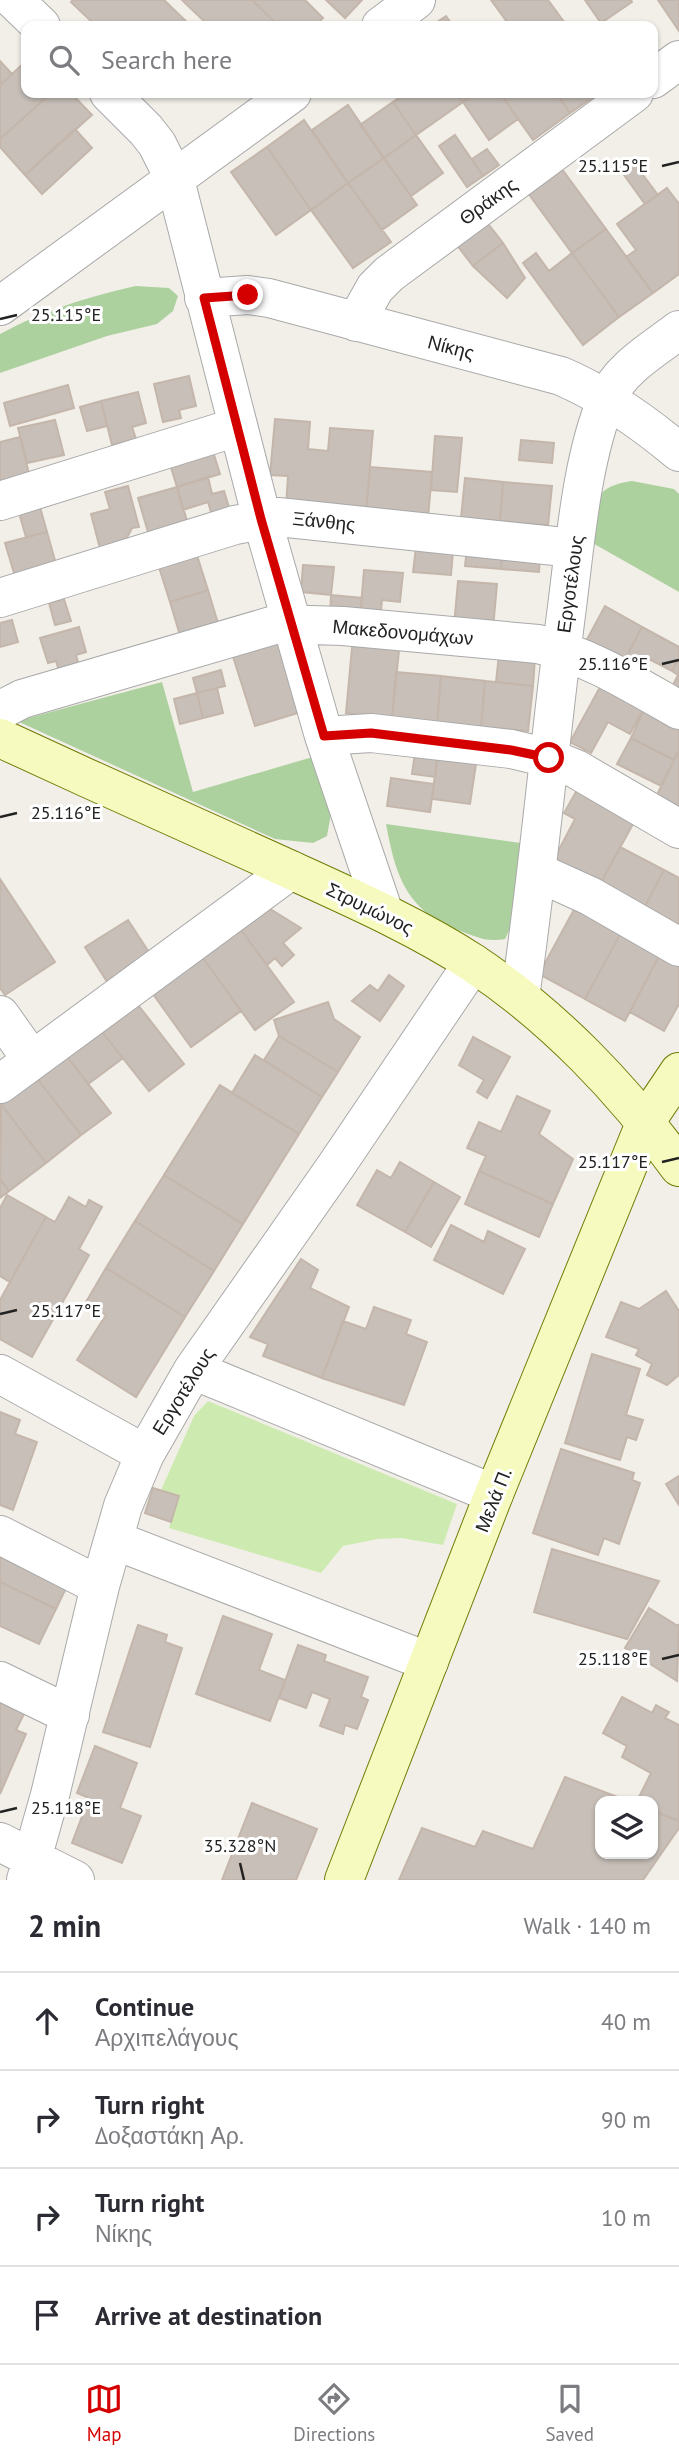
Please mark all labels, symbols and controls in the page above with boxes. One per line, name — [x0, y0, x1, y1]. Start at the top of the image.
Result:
search box — [21, 21, 658, 98]
icon: search — [45, 41, 83, 79]
text: Search here — [101, 43, 232, 76]
text: 25.115°E — [578, 154, 648, 177]
street label: Θράκης — [454, 172, 522, 230]
route end — [232, 279, 263, 310]
text: 25.115°E — [31, 303, 101, 326]
street label: Νίκης — [425, 329, 477, 365]
street label: Ξάνθης — [291, 506, 357, 536]
street label: Εργοτέλους — [551, 534, 589, 634]
street label: Μακεδονομάχων — [332, 614, 474, 650]
text: 25.116°E — [578, 652, 648, 675]
route start — [533, 742, 564, 773]
text: 25.116°E — [31, 801, 101, 824]
street label: Στρυμώνος — [322, 877, 418, 939]
text: 25.117°E — [578, 1150, 648, 1173]
text: 25.117°E — [31, 1299, 101, 1322]
street label: Εργοτέλους — [147, 1343, 219, 1439]
street label: Μελά Π. — [469, 1464, 517, 1536]
text: 25.118°E — [578, 1647, 648, 1670]
text: 25.118°E — [31, 1796, 101, 1819]
map controls — [595, 1796, 658, 1859]
button: layers — [595, 1796, 658, 1859]
text: 35.328°N — [204, 1834, 276, 1857]
text: 2 min — [28, 1906, 101, 1945]
text: Walk · 140 m — [524, 1911, 651, 1940]
text: Continue — [95, 1990, 194, 2023]
icon: ahead — [28, 2002, 66, 2040]
text: 40 m — [601, 2007, 651, 2036]
text: Αρχιπελάγους — [95, 2023, 239, 2052]
text: Turn right — [95, 2088, 204, 2121]
icon: right — [28, 2100, 66, 2138]
text: 90 m — [601, 2105, 651, 2134]
text: Δοξαστάκη Αρ. — [95, 2121, 244, 2150]
text: Turn right — [95, 2186, 204, 2219]
icon: right — [28, 2198, 66, 2236]
text: 10 m — [601, 2203, 651, 2232]
text: Νίκης — [95, 2219, 152, 2248]
icon: arrive — [28, 2296, 66, 2334]
text: Arrive at destination — [95, 2299, 322, 2332]
tab: Map — [85, 2380, 123, 2446]
tab: Directions — [293, 2380, 375, 2446]
tab: Saved — [546, 2380, 594, 2446]

